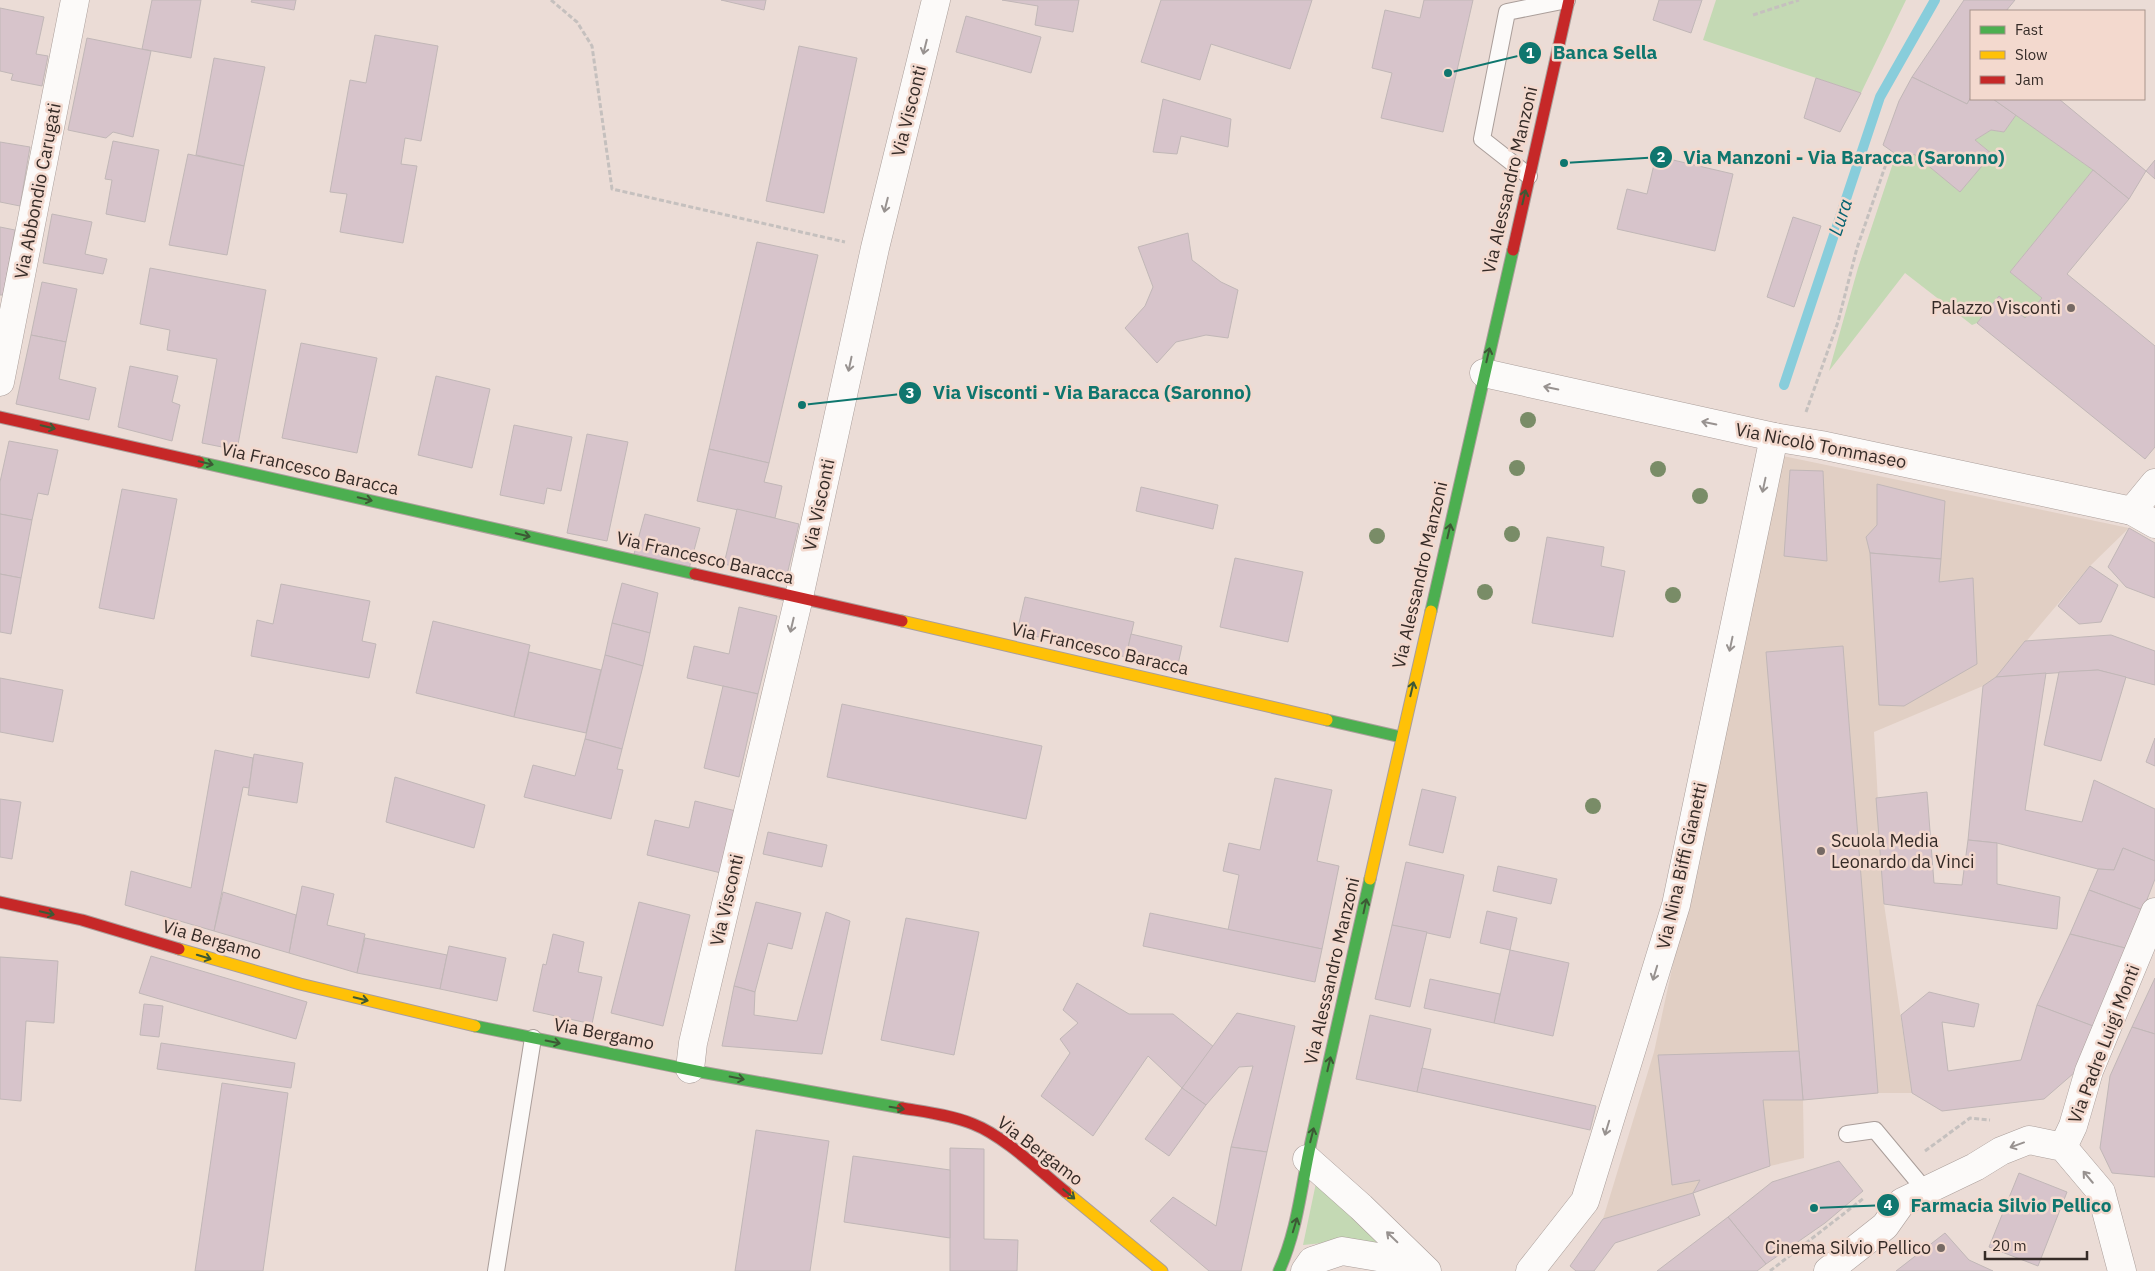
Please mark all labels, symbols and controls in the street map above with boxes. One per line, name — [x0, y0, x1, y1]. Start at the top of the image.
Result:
legend — [1970, 10, 2145, 100]
text: Fast — [2015, 20, 2043, 39]
callout: Banca Sella — [1518, 36, 1667, 70]
one-way arrow — [920, 39, 929, 55]
text: Banca Sella — [1553, 40, 1658, 64]
text: 1 — [1525, 43, 1535, 62]
text: Slow — [2015, 45, 2048, 64]
street label: Via Visconti — [886, 63, 931, 159]
text: Jam — [2015, 70, 2044, 89]
street label: Via Alessandro Manzoni — [1477, 84, 1542, 276]
street label: Via Abbondio Carugati — [9, 101, 66, 281]
callout: Via Manzoni - Via Baracca (Saronno) — [1649, 140, 2015, 174]
text: Via Manzoni - Via Baracca (Saronno) — [1683, 145, 2005, 169]
text: 2 — [1656, 147, 1666, 166]
one-way arrow — [1520, 189, 1530, 205]
water label: Lura — [1823, 195, 1857, 239]
one-way arrow — [881, 197, 890, 213]
place label: Palazzo Visconti — [1931, 296, 2061, 319]
marker: Palazzo Visconti — [2065, 302, 2077, 314]
one-way arrow — [1484, 348, 1493, 364]
one-way arrow — [845, 355, 854, 371]
callout: Via Visconti - Via Baracca (Saronno) — [898, 376, 1261, 410]
text: Via Visconti - Via Baracca (Saronno) — [933, 380, 1251, 404]
text: 3 — [905, 383, 915, 402]
one-way arrow — [1543, 383, 1559, 392]
one-way arrow — [1702, 418, 1718, 427]
street label: Via Nicolò Tommaseo — [1734, 418, 1909, 473]
one-way arrow — [39, 423, 55, 433]
street label: Via Francesco Baracca — [219, 437, 401, 500]
street label: Via Visconti — [798, 457, 839, 553]
one-way arrow — [198, 459, 214, 468]
one-way arrow — [1759, 477, 1768, 493]
street label: Via Alessandro Manzoni — [1387, 479, 1452, 671]
one-way arrow — [356, 495, 372, 504]
one-way arrow — [1445, 523, 1454, 539]
street label: Via Francesco Baracca — [614, 526, 796, 589]
one-way arrow — [515, 531, 531, 540]
one-way arrow — [787, 616, 796, 632]
street label: Via Francesco Baracca — [1009, 617, 1191, 680]
one-way arrow — [1726, 636, 1735, 652]
one-way arrow — [1408, 682, 1417, 698]
street label: Via Nina Biffi Gianetti — [1651, 780, 1712, 952]
place label: Scuola Media Leonardo da Vinci — [1831, 829, 1974, 873]
marker: Scuola Media Leonardo da Vinci — [1815, 845, 1827, 857]
street label: Via Visconti — [705, 852, 748, 948]
street label: Via Alessandro Manzoni — [1299, 875, 1364, 1067]
one-way arrow — [1360, 898, 1370, 914]
one-way arrow — [39, 909, 55, 918]
street label: Via Bergamo — [160, 914, 264, 965]
one-way arrow — [195, 952, 211, 962]
street label: Via Padre Luigi Monti — [2063, 961, 2144, 1127]
one-way arrow — [1650, 965, 1660, 981]
one-way arrow — [352, 995, 368, 1004]
street label: Via Bergamo — [552, 1012, 656, 1055]
one-way arrow — [545, 1038, 561, 1047]
one-way arrow — [1325, 1057, 1334, 1073]
one-way arrow — [729, 1074, 745, 1084]
one-way arrow — [889, 1103, 905, 1113]
street label: Via Bergamo — [993, 1111, 1088, 1190]
one-way arrow — [1602, 1120, 1612, 1136]
one-way arrow — [1308, 1128, 1317, 1144]
one-way arrow — [2010, 1141, 2025, 1150]
one-way arrow — [2082, 1171, 2094, 1184]
callout: Farmacia Silvio Pellico — [1875, 1188, 2121, 1222]
one-way arrow — [1063, 1189, 1076, 1200]
text: Farmacia Silvio Pellico — [1911, 1193, 2112, 1217]
text: 4 — [1883, 1195, 1893, 1214]
one-way arrow — [1290, 1217, 1300, 1233]
scale bar — [1985, 1228, 2088, 1260]
one-way arrow — [1386, 1231, 1398, 1243]
place label: Cinema Silvio Pellico — [1765, 1236, 1931, 1259]
text: 20 m — [1992, 1236, 2027, 1255]
marker: Cinema Silvio Pellico — [1935, 1242, 1947, 1254]

